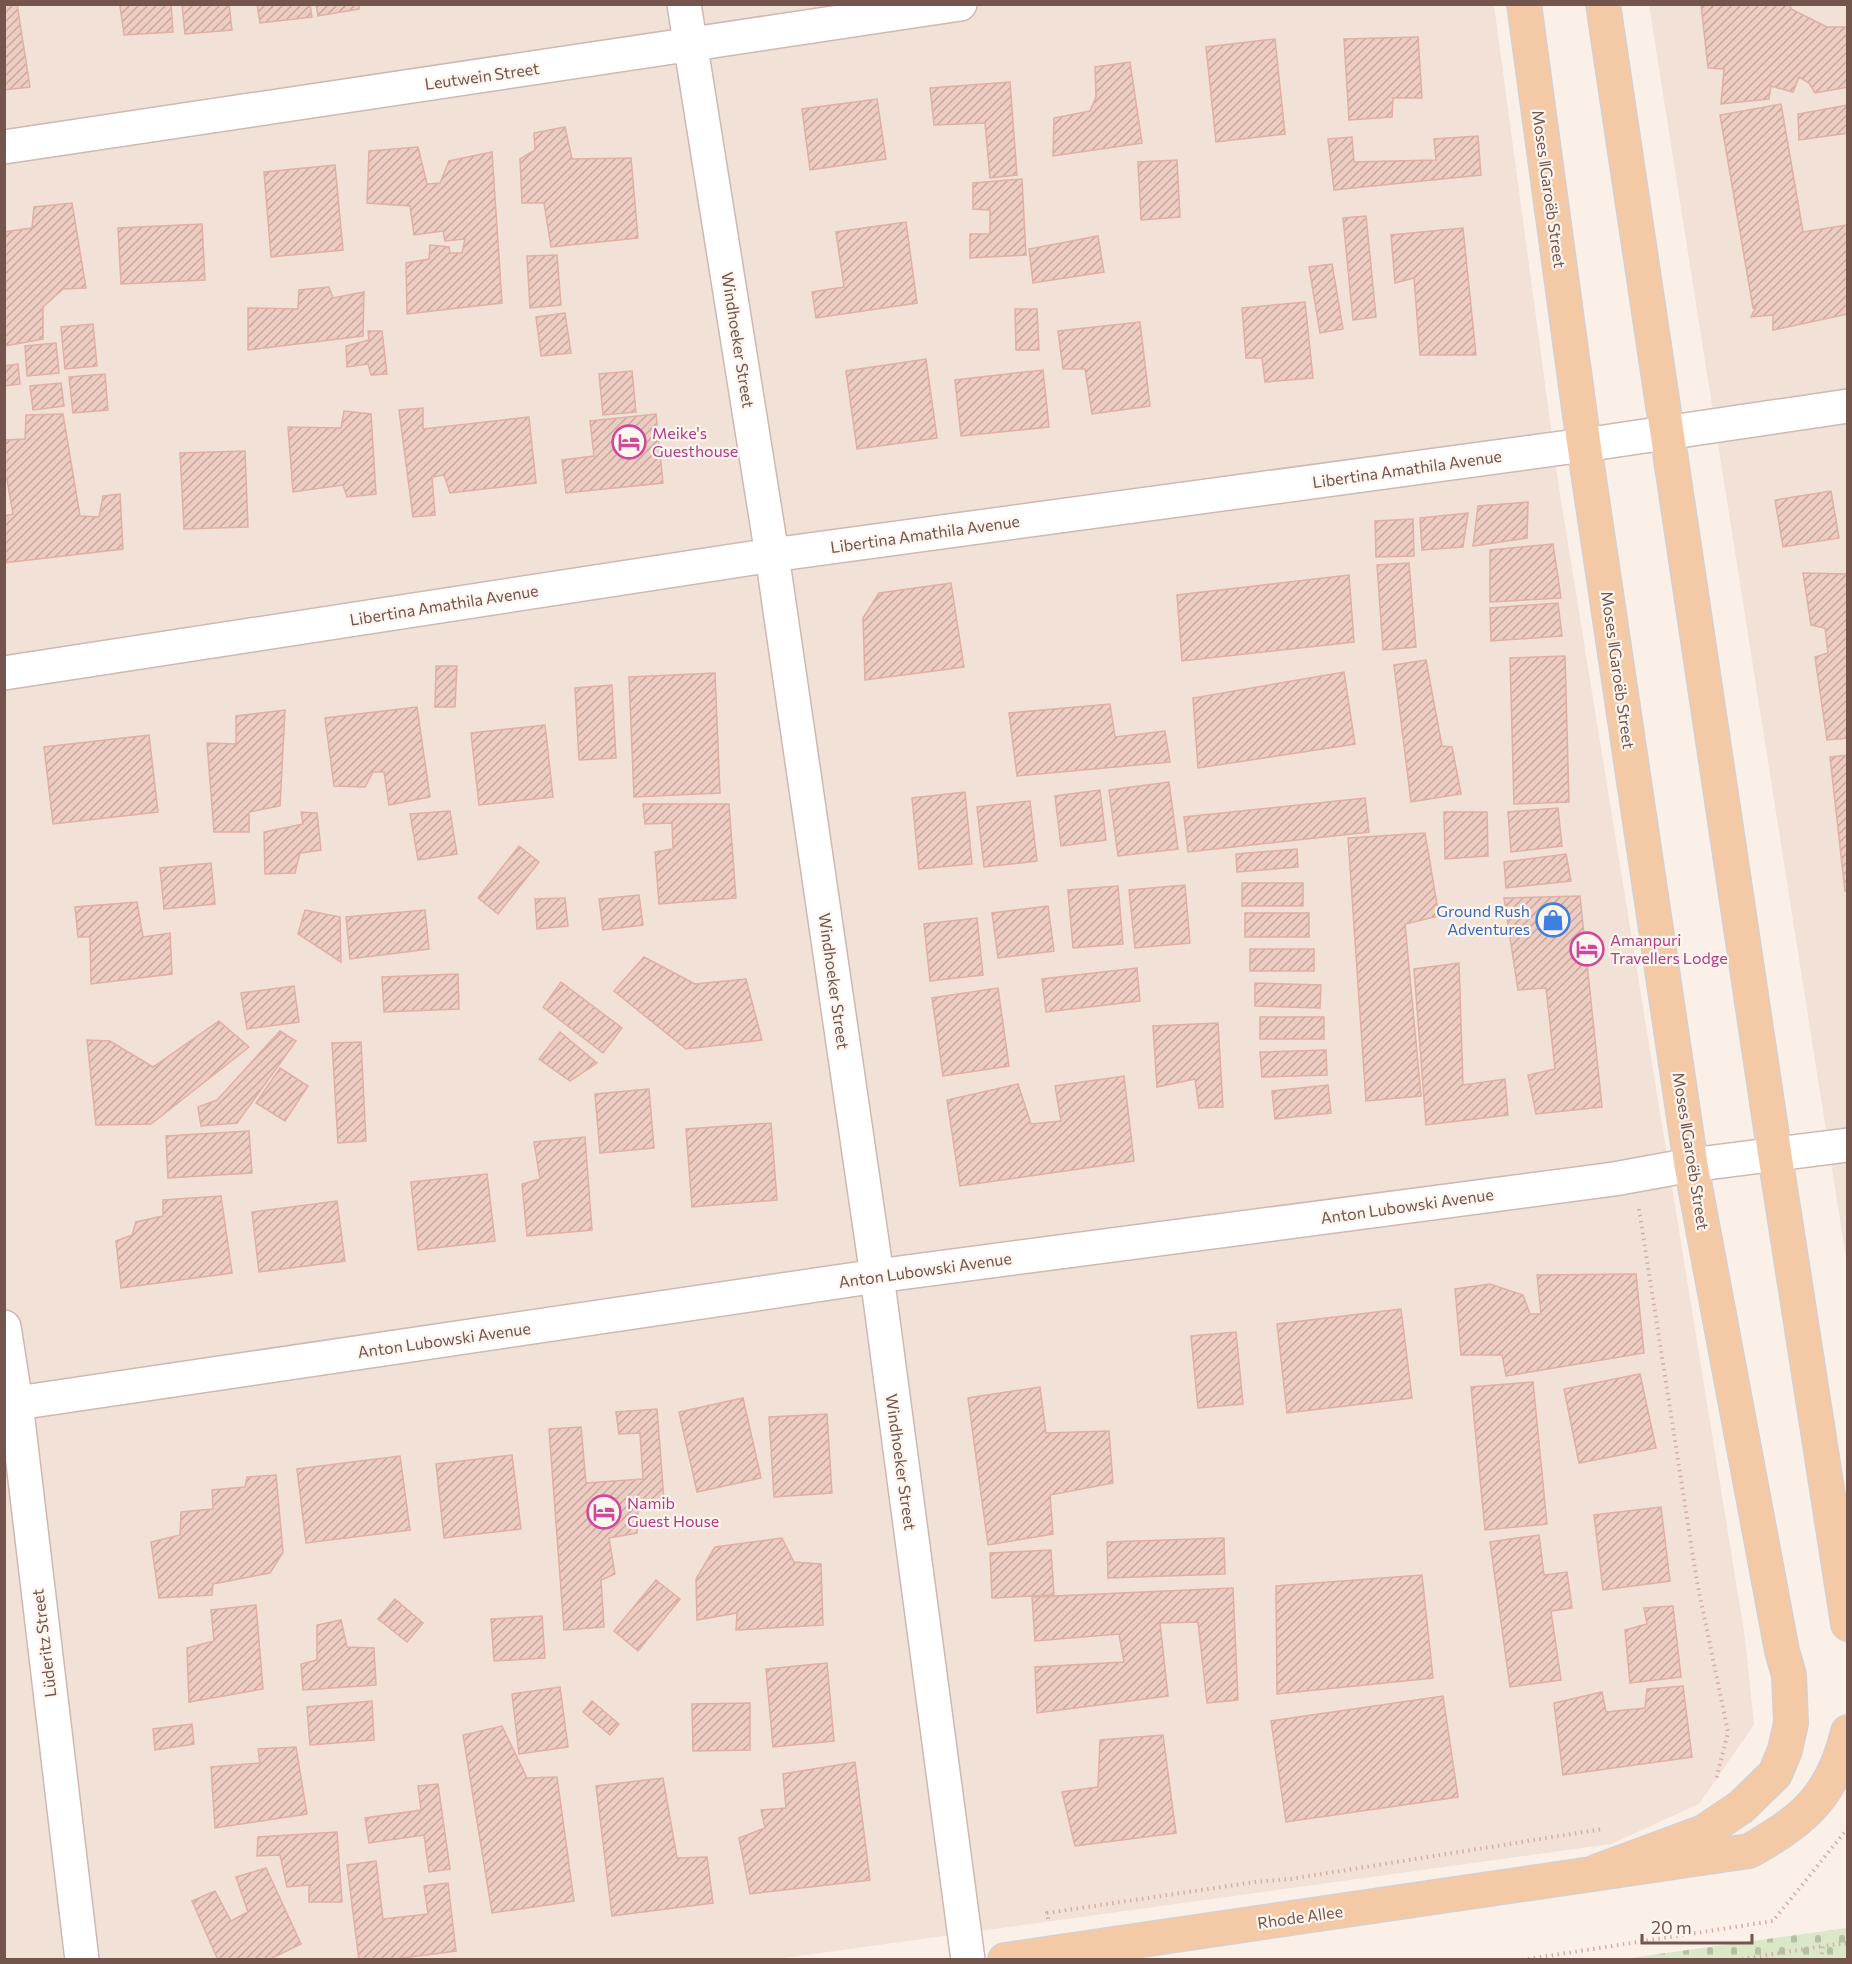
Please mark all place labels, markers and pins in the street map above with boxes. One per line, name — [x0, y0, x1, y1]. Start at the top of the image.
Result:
place label: Meike's Guesthouse — [652, 423, 738, 460]
hotel icon: Meike's Guesthouse — [611, 424, 647, 460]
place label: Ground Rush Adventures — [1436, 901, 1530, 938]
shop icon: Ground Rush Adventures — [1535, 902, 1571, 938]
place label: Amanpuri Travellers Lodge — [1610, 930, 1728, 967]
hotel icon: Amanpuri Travellers Lodge — [1569, 931, 1605, 967]
place label: Namib Guest House — [627, 1493, 719, 1530]
hotel icon: Namib Guest House — [586, 1494, 622, 1530]

